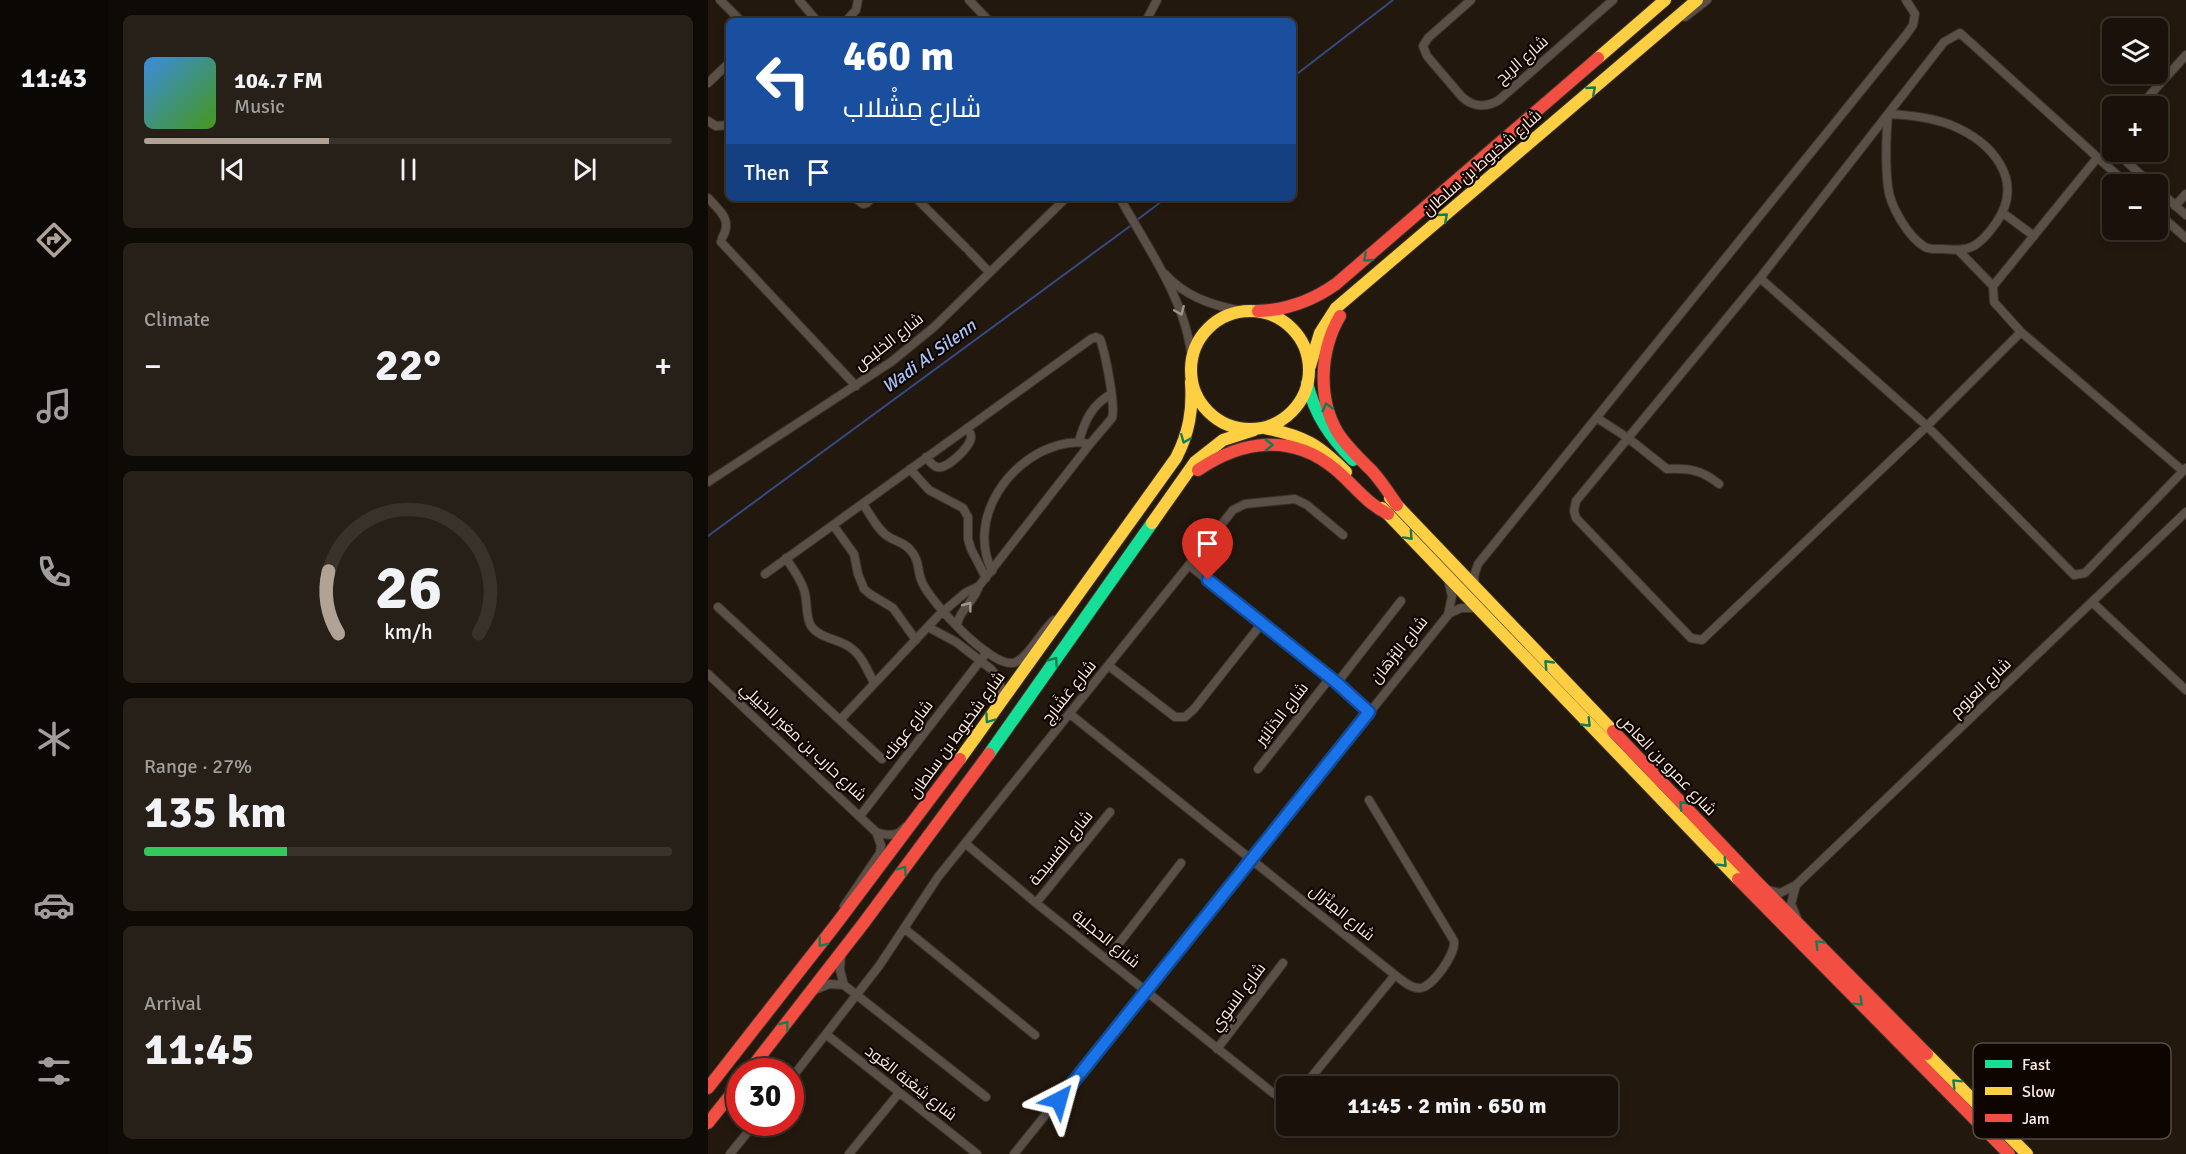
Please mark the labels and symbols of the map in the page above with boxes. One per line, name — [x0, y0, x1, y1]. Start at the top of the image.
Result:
street label: شارع الريح — [1491, 32, 1553, 89]
one-way arrow — [1585, 86, 1596, 97]
street label: شارع شخبوط بن سلطان — [1418, 106, 1546, 221]
one-way arrow — [1437, 213, 1448, 224]
one-way arrow — [1363, 251, 1374, 262]
one-way arrow — [1173, 304, 1185, 315]
street label: شارع الخليص — [851, 309, 928, 376]
water label: Wadi Al Silenn — [878, 314, 981, 397]
one-way arrow — [1322, 403, 1335, 413]
one-way arrow — [1180, 433, 1192, 444]
one-way arrow — [1264, 439, 1273, 452]
pin — [1182, 518, 1233, 580]
one-way arrow — [1401, 529, 1412, 540]
one-way arrow — [960, 602, 971, 613]
street label: شارع البُرْهَان — [1366, 612, 1433, 688]
street label: شارع العزوم — [1946, 654, 2016, 723]
street label: شارع عَشَارِج — [1037, 656, 1101, 728]
one-way arrow — [1047, 656, 1058, 667]
one-way arrow — [1544, 660, 1555, 671]
street label: شارع شخبوط بن سلطان — [904, 668, 1010, 803]
street label: شارع حارب بن مغير الخييلي — [734, 678, 870, 808]
street label: شارع الدَنَانِير — [1251, 678, 1314, 751]
street label: شارع عونك — [878, 696, 938, 765]
street label: شارع عمرو بن العاص — [1613, 710, 1721, 821]
one-way arrow — [985, 712, 996, 723]
one-way arrow — [1580, 716, 1591, 726]
one-way arrow — [1679, 801, 1690, 812]
street label: شارع الفسيحة — [1025, 806, 1098, 890]
one-way arrow — [1715, 855, 1726, 866]
one-way arrow — [896, 865, 907, 876]
street label: شارع المِنْزَال — [1305, 881, 1379, 946]
street label: شارع الحجلية — [1067, 906, 1144, 973]
one-way arrow — [819, 936, 830, 947]
one-way arrow — [1815, 940, 1826, 951]
street label: شارع السَوِي — [1206, 959, 1273, 1037]
one-way arrow — [1852, 994, 1863, 1005]
one-way arrow — [778, 1021, 789, 1032]
street label: شارع شِعْبَة العُود — [860, 1041, 961, 1126]
legend — [1973, 1043, 2171, 1139]
text: Fast — [2022, 1055, 2051, 1075]
speed limit sign: 30 — [726, 1058, 804, 1136]
position arrow — [1027, 1068, 1091, 1132]
one-way arrow — [1952, 1079, 1963, 1089]
text: Slow — [2022, 1082, 2056, 1102]
text: Jam — [2022, 1109, 2050, 1129]

